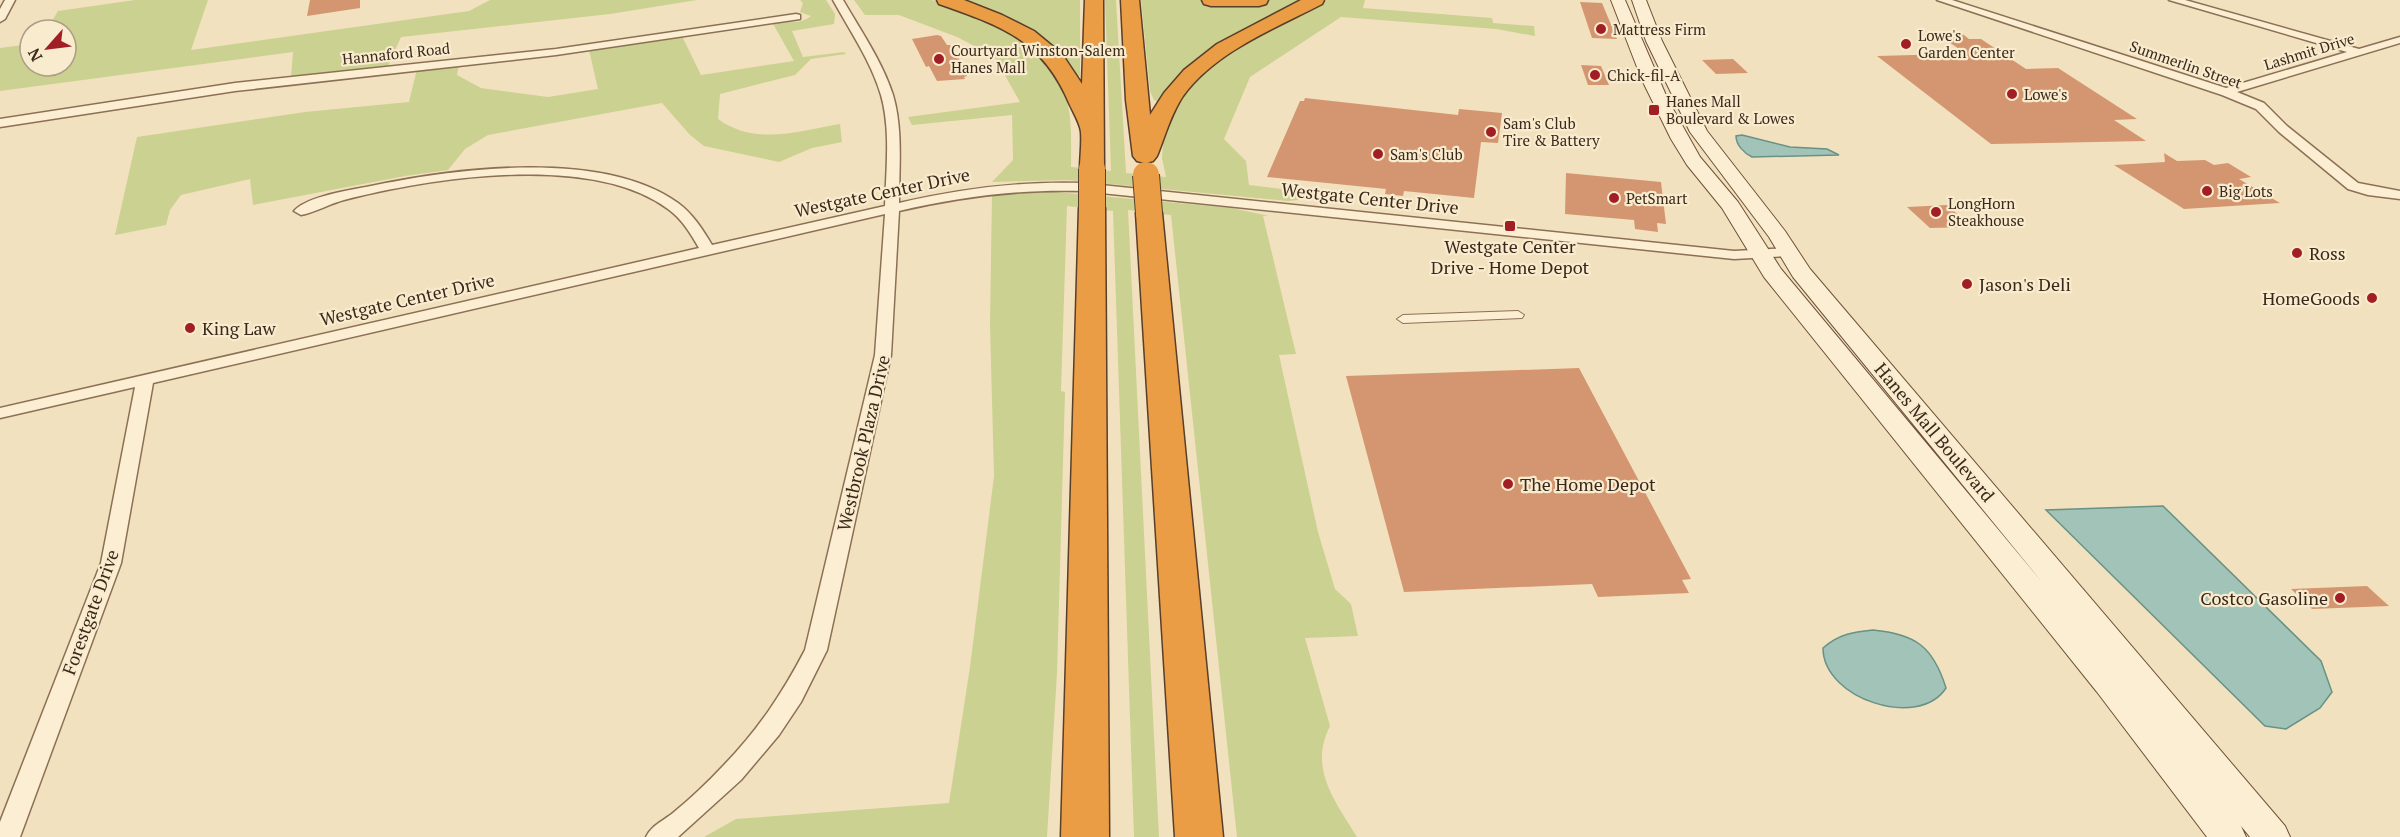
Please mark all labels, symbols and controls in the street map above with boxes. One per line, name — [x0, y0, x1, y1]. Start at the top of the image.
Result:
north arrow — [18, 18, 78, 78]
place label: Mattress Firm — [1613, 19, 1706, 39]
marker: Mattress Firm — [1594, 22, 1608, 36]
place label: Lowe's Garden Center — [1918, 25, 2015, 62]
street label: Lashmit Drive — [2261, 28, 2357, 74]
street label: Summerlin Street — [2127, 35, 2245, 93]
street label: Hannaford Road — [341, 37, 451, 69]
marker: Lowe's Garden Center — [1899, 37, 1913, 51]
place label: Courtyard Winston-Salem Hanes Mall — [951, 40, 1125, 77]
text: N — [22, 45, 47, 66]
marker: Courtyard Winston-Salem Hanes Mall — [932, 52, 946, 66]
place label: Chick-fil-A — [1607, 65, 1681, 85]
marker: Chick-fil-A — [1588, 68, 1602, 82]
place label: Lowe's — [2024, 84, 2067, 104]
marker: Lowe's — [2005, 87, 2019, 101]
place label: Hanes Mall Boulevard & Lowes — [1666, 91, 1795, 128]
marker: Hanes Mall Boulevard & Lowes — [1647, 103, 1661, 117]
place label: Sam's Club Tire & Battery — [1503, 113, 1600, 150]
marker: Sam's Club Tire & Battery — [1484, 125, 1498, 139]
place label: Sam's Club — [1390, 144, 1463, 164]
marker: Sam's Club — [1371, 147, 1385, 161]
street label: Westgate Center Drive — [792, 162, 972, 222]
street label: Westgate Center Drive — [1280, 177, 1460, 219]
place label: Big Lots — [2219, 181, 2273, 201]
marker: Big Lots — [2200, 184, 2214, 198]
place label: PetSmart — [1626, 188, 1688, 208]
marker: PetSmart — [1607, 191, 1621, 205]
place label: LongHorn Steakhouse — [1948, 193, 2024, 230]
marker: LongHorn Steakhouse — [1929, 205, 1943, 219]
marker: Westgate Center Drive - Home Depot — [1503, 219, 1517, 233]
place label: Westgate Center Drive - Home Depot — [1431, 234, 1589, 279]
place label: Ross — [2309, 241, 2346, 265]
marker: Ross — [2290, 246, 2304, 260]
street label: Westgate Center Drive — [317, 267, 497, 331]
place label: Jason's Deli — [1979, 272, 2071, 296]
marker: Jason's Deli — [1960, 277, 1974, 291]
place label: HomeGoods — [2262, 286, 2360, 310]
marker: HomeGoods — [2365, 291, 2379, 305]
place label: King Law — [202, 316, 277, 340]
marker: King Law — [183, 321, 197, 335]
street label: Westbrook Plaza Drive — [831, 353, 895, 533]
street label: Hanes Mall Boulevard — [1870, 357, 2000, 507]
place label: The Home Depot — [1520, 472, 1656, 496]
marker: The Home Depot — [1501, 477, 1515, 491]
street label: Forestgate Drive — [56, 546, 124, 678]
place label: Costco Gasoline — [2200, 586, 2328, 610]
marker: Costco Gasoline — [2333, 591, 2347, 605]

